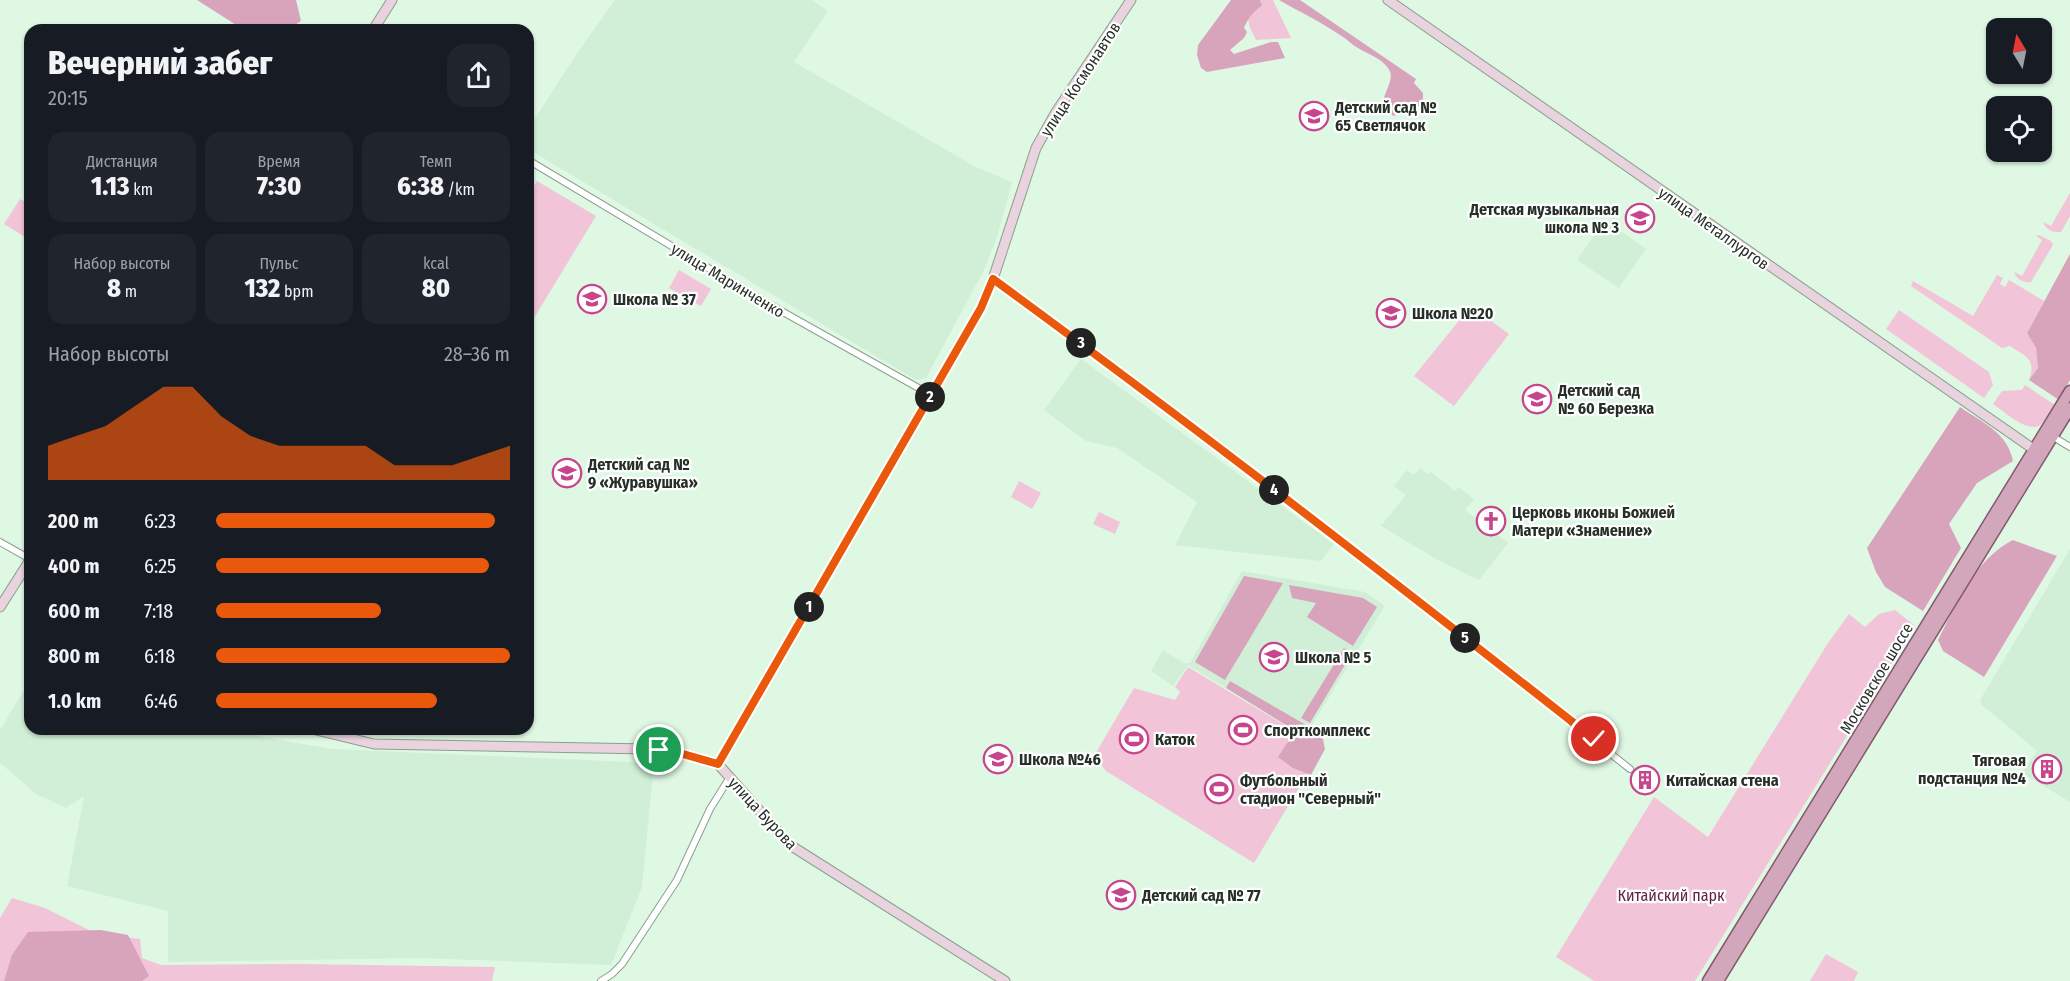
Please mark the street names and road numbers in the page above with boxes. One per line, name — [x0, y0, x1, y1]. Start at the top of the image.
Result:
street label: улица Космонавтов — [1036, 19, 1124, 140]
street label: улица Металлургов — [1655, 183, 1773, 274]
street label: улица Маринченко — [668, 239, 788, 322]
street label: Московское шоссе — [1836, 619, 1917, 737]
street label: улица Бурова — [724, 773, 801, 854]

